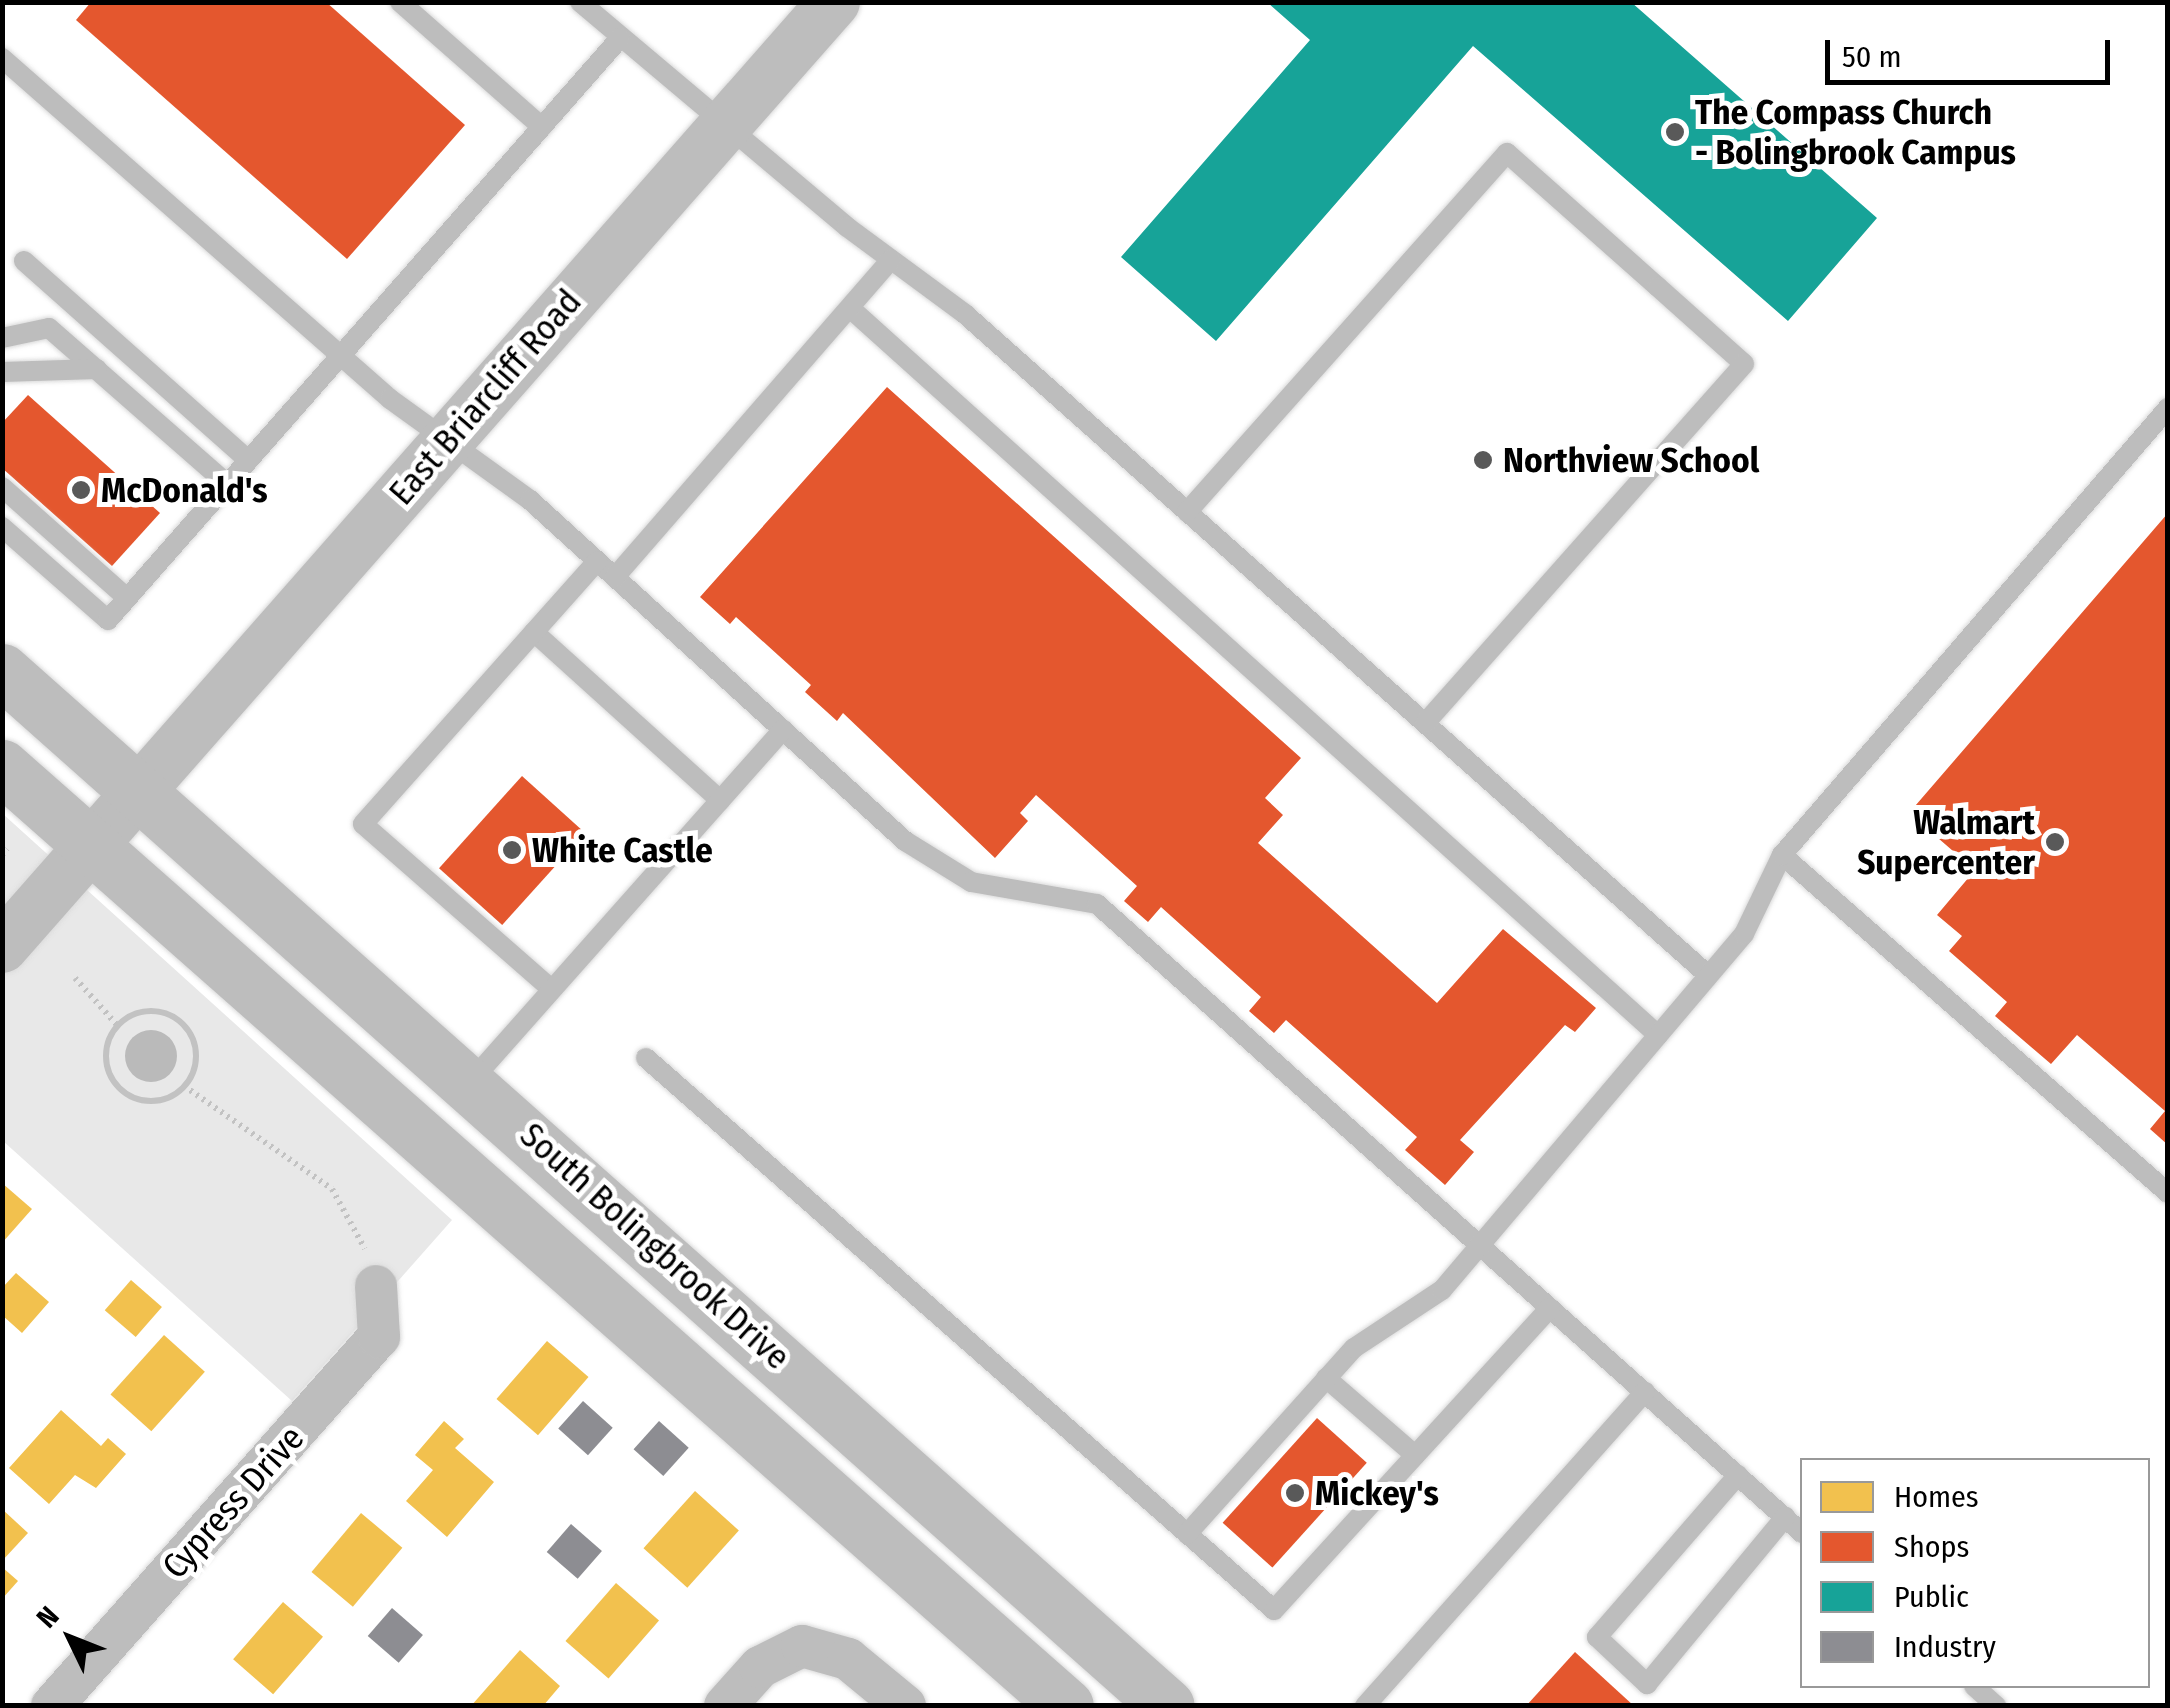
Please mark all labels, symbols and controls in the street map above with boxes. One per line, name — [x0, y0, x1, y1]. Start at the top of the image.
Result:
scale bar — [1830, 20, 2115, 82]
text: 50 m — [1842, 39, 1902, 75]
place label: The Compass Church - Bolingbrook Campus — [1695, 91, 2016, 173]
marker: The Compass Church - Bolingbrook Campus — [1664, 121, 1686, 143]
street label: East Briarcliff Road — [380, 281, 590, 513]
place label: Northview School — [1503, 439, 1759, 481]
marker: Northview School — [1472, 449, 1494, 471]
place label: McDonald's — [101, 469, 268, 511]
marker: McDonald's — [70, 479, 92, 501]
place label: Walmart Supercenter — [1857, 801, 2035, 883]
place label: White Castle — [532, 829, 713, 871]
marker: Walmart Supercenter — [2044, 831, 2066, 853]
marker: White Castle — [501, 839, 523, 861]
street label: South Bolingbrook Drive — [512, 1114, 798, 1378]
street label: Cypress Drive — [154, 1417, 312, 1587]
legend — [1800, 1458, 2150, 1688]
place label: Mickey's — [1315, 1472, 1439, 1514]
text: Homes — [1894, 1479, 1979, 1515]
marker: Mickey's — [1284, 1482, 1306, 1504]
text: Shops — [1894, 1529, 1969, 1565]
text: Public — [1894, 1579, 1969, 1615]
north arrow — [20, 1588, 120, 1688]
text: N — [30, 1600, 65, 1635]
text: Industry — [1894, 1629, 1996, 1665]

